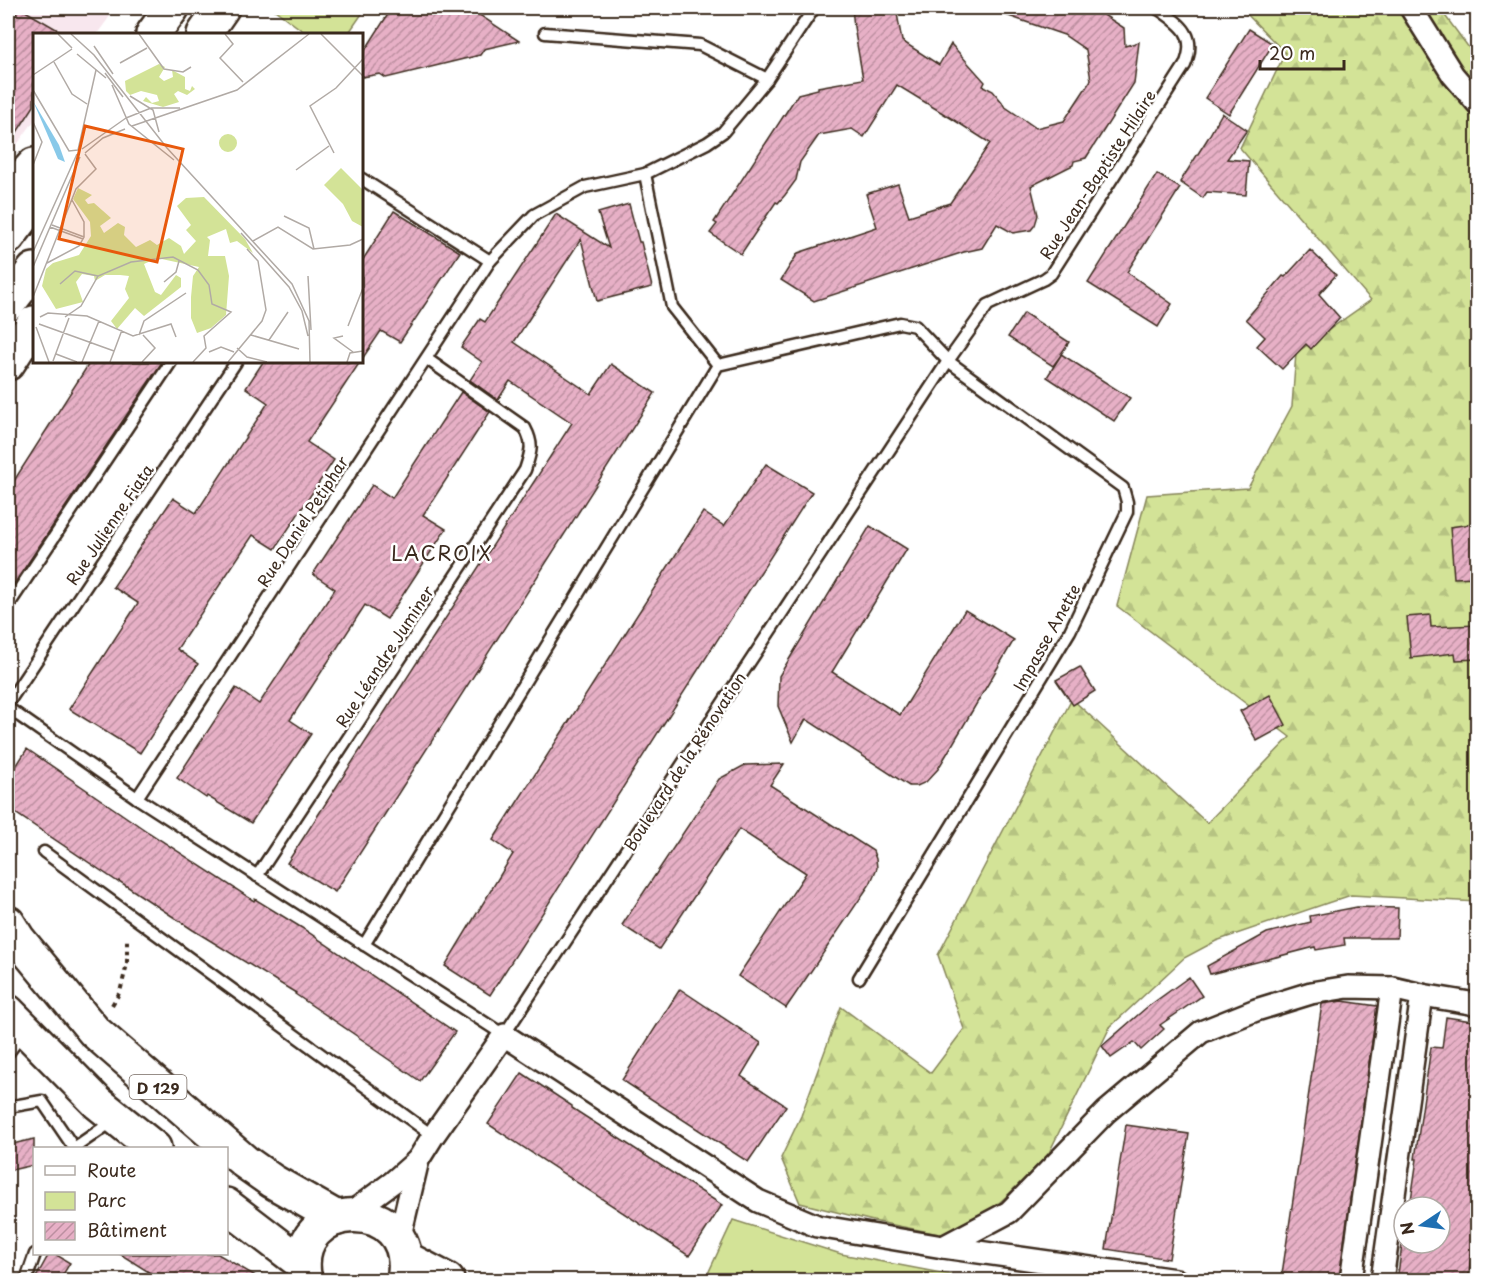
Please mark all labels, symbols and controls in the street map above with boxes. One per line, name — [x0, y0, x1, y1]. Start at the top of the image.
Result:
inset map — [33, 33, 363, 363]
scale bar — [1260, 33, 1344, 71]
text: 20 m — [1269, 39, 1315, 66]
street label: Rue Jean-Baptiste Hilaire — [1033, 85, 1161, 263]
street label: Rue Daniel Petiphar — [251, 450, 354, 591]
street label: Rue Julienne Fiata — [60, 459, 158, 589]
district label: LACROIX — [391, 538, 493, 568]
street label: Impasse Anette — [1007, 579, 1085, 695]
street label: Rue Léandre Juminer — [329, 580, 439, 732]
street label: Boulevard de la Rénovation — [617, 667, 751, 855]
road number: D 129 — [130, 1075, 186, 1099]
legend — [33, 1147, 228, 1255]
text: Route — [87, 1156, 137, 1183]
text: Parc — [87, 1186, 126, 1213]
north arrow — [1392, 1195, 1452, 1255]
text: Bâtiment — [87, 1216, 167, 1243]
text: N — [1393, 1220, 1420, 1237]

